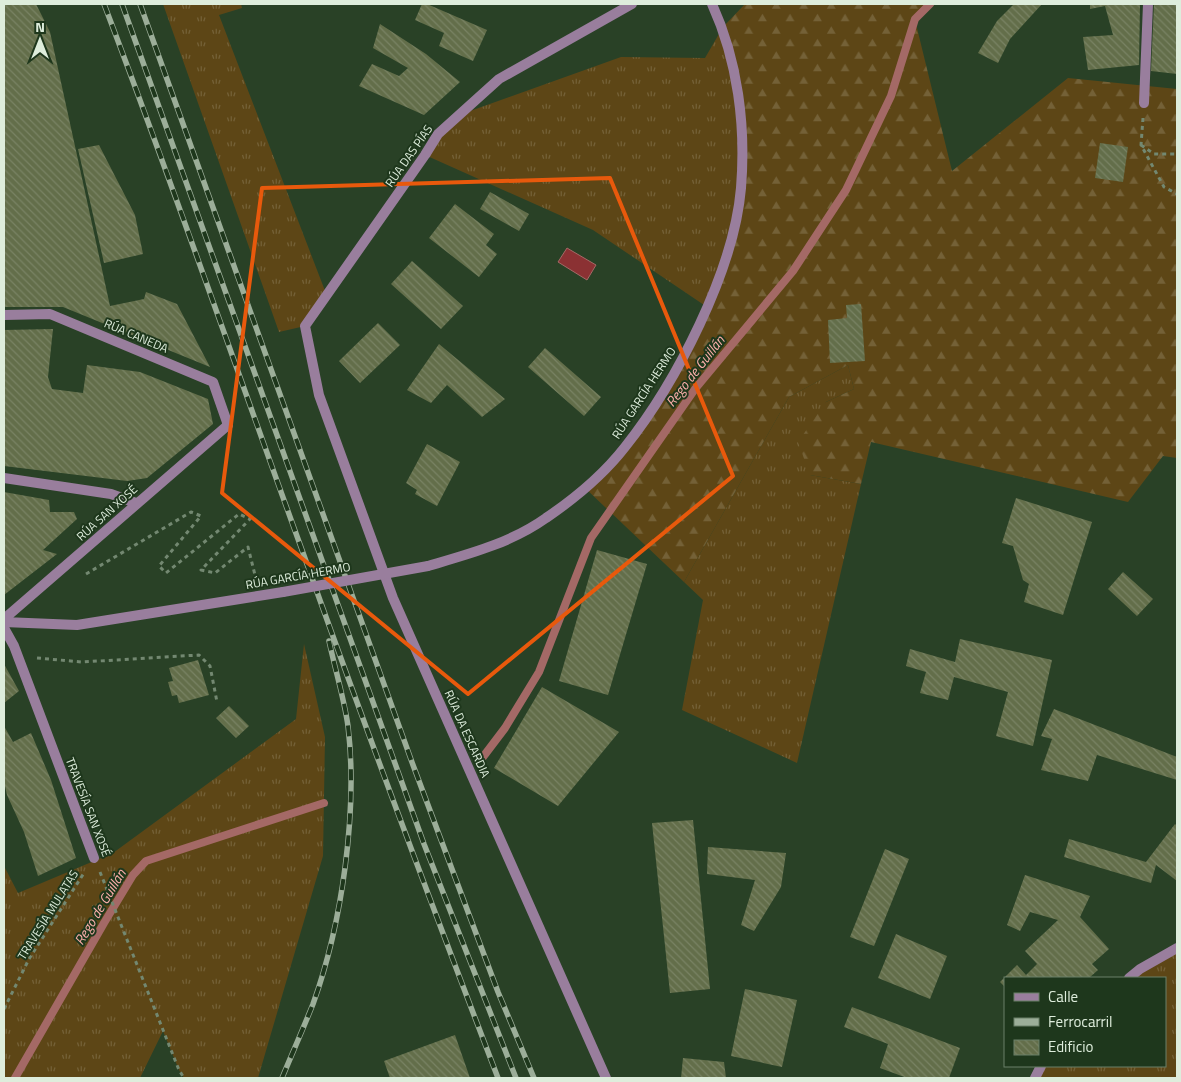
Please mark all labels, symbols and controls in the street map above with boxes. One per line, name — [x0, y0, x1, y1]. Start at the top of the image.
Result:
north arrow — [15, 15, 65, 65]
text: N — [35, 16, 45, 37]
street label: RÚA DAS PÍAS — [380, 121, 437, 191]
street label: RÚA CANEDA — [101, 314, 171, 358]
water label: Rego de Guillán — [660, 330, 730, 411]
street label: RÚA GARCÍA HERMO — [607, 343, 681, 442]
street label: RÚA SAN XOSÉ — [72, 480, 142, 545]
street label: RÚA GARCÍA HERMO — [244, 557, 352, 594]
street label: RÚA DA ESCARDIA — [440, 687, 495, 781]
street label: TRAVESÍA SAN XOSÉ — [61, 754, 116, 860]
water label: Rego de Guillán — [69, 864, 131, 949]
street label: TRAVESÍA MULATAS — [12, 866, 83, 963]
legend — [1004, 977, 1166, 1067]
text: Calle — [1048, 985, 1078, 1008]
text: Ferrocarril — [1048, 1010, 1113, 1033]
text: Edificio — [1048, 1035, 1093, 1058]

